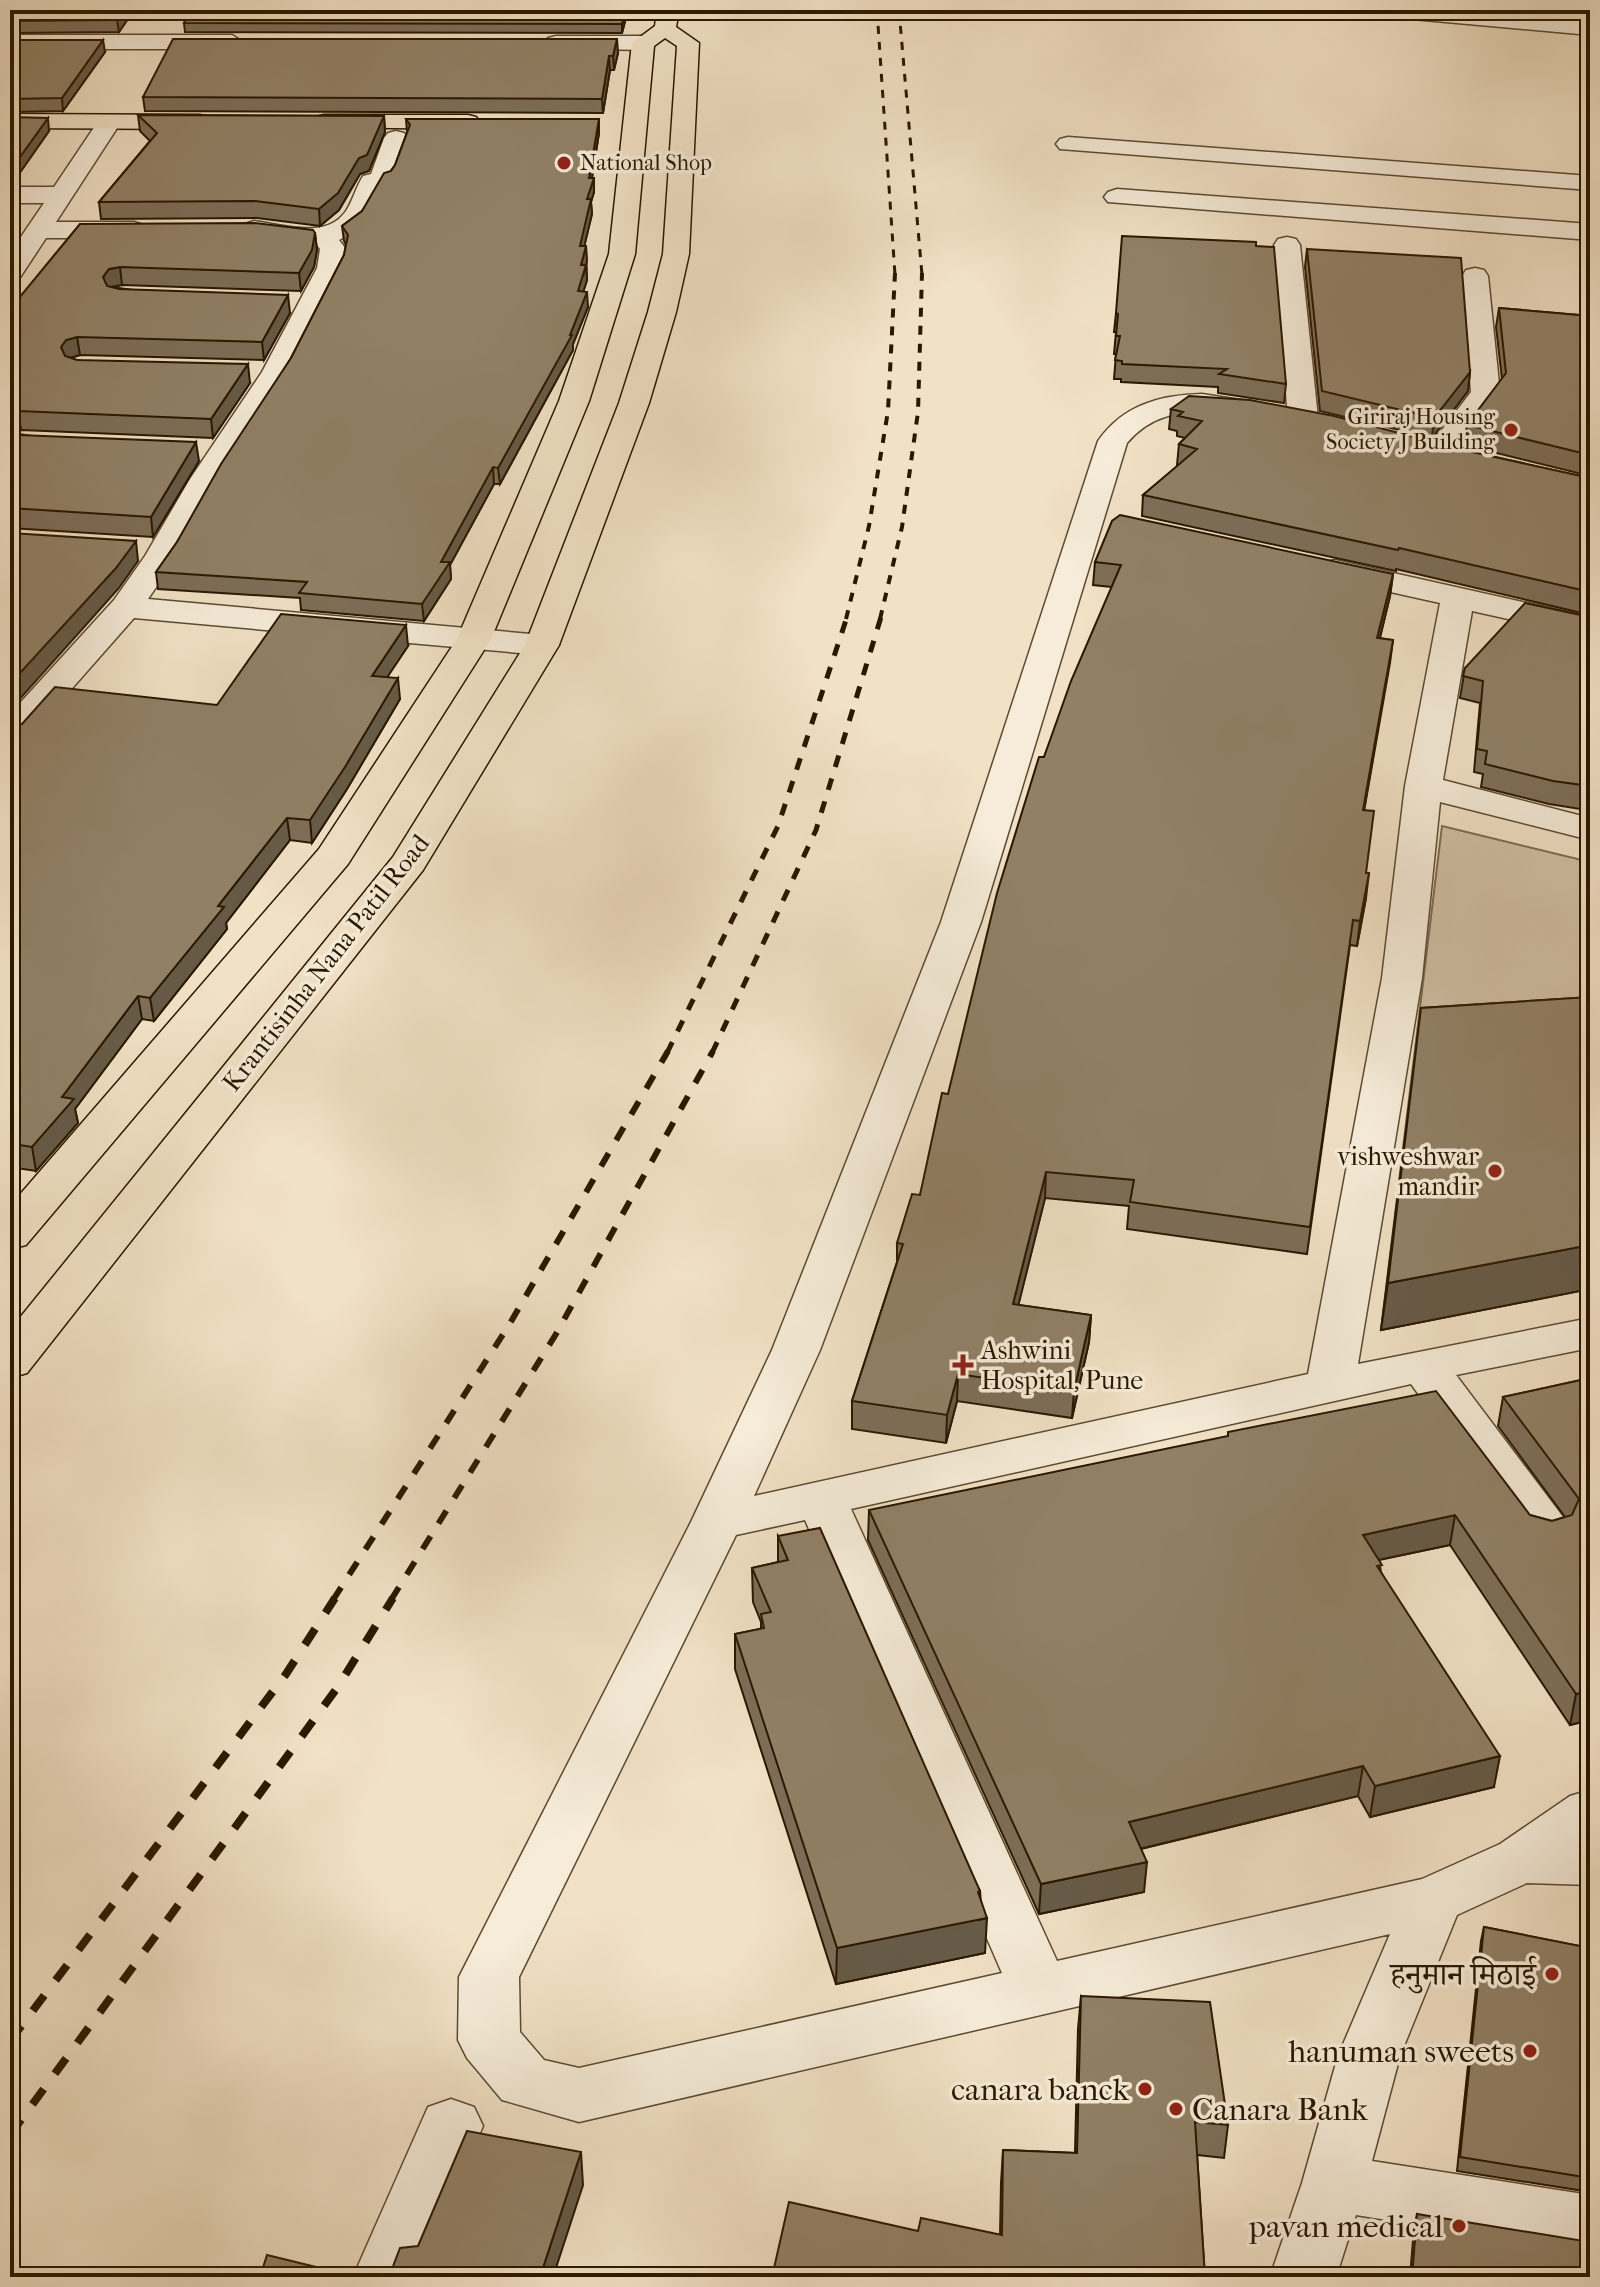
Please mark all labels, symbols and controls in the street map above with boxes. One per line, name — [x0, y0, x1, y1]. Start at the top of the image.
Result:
place label: National Shop — [580, 150, 712, 176]
marker: National Shop — [555, 154, 573, 172]
place label: Giriraj Housing Society J Building — [1326, 404, 1495, 455]
marker: Giriraj Housing Society J Building — [1502, 421, 1520, 439]
street label: Krantisinha Nana Patil Road — [216, 828, 436, 1098]
place label: vishweshwar mandir — [1337, 1141, 1479, 1202]
marker: vishweshwar mandir — [1486, 1162, 1504, 1180]
place label: Ashwini Hospital, Pune — [980, 1335, 1143, 1396]
marker: Ashwini Hospital, Pune — [952, 1354, 974, 1376]
place label: हनुमान मिठाई — [1388, 1955, 1537, 1994]
marker: हनुमान मिठाई — [1543, 1965, 1561, 1983]
place label: hanuman sweets — [1288, 2033, 1514, 2070]
marker: hanuman sweets — [1521, 2042, 1539, 2060]
place label: canara banck — [951, 2071, 1130, 2108]
marker: canara banck — [1136, 2080, 1154, 2098]
place label: Canara Bank — [1192, 2091, 1368, 2128]
marker: Canara Bank — [1167, 2100, 1185, 2118]
place label: pavan medical — [1248, 2208, 1443, 2245]
marker: pavan medical — [1450, 2217, 1468, 2235]

